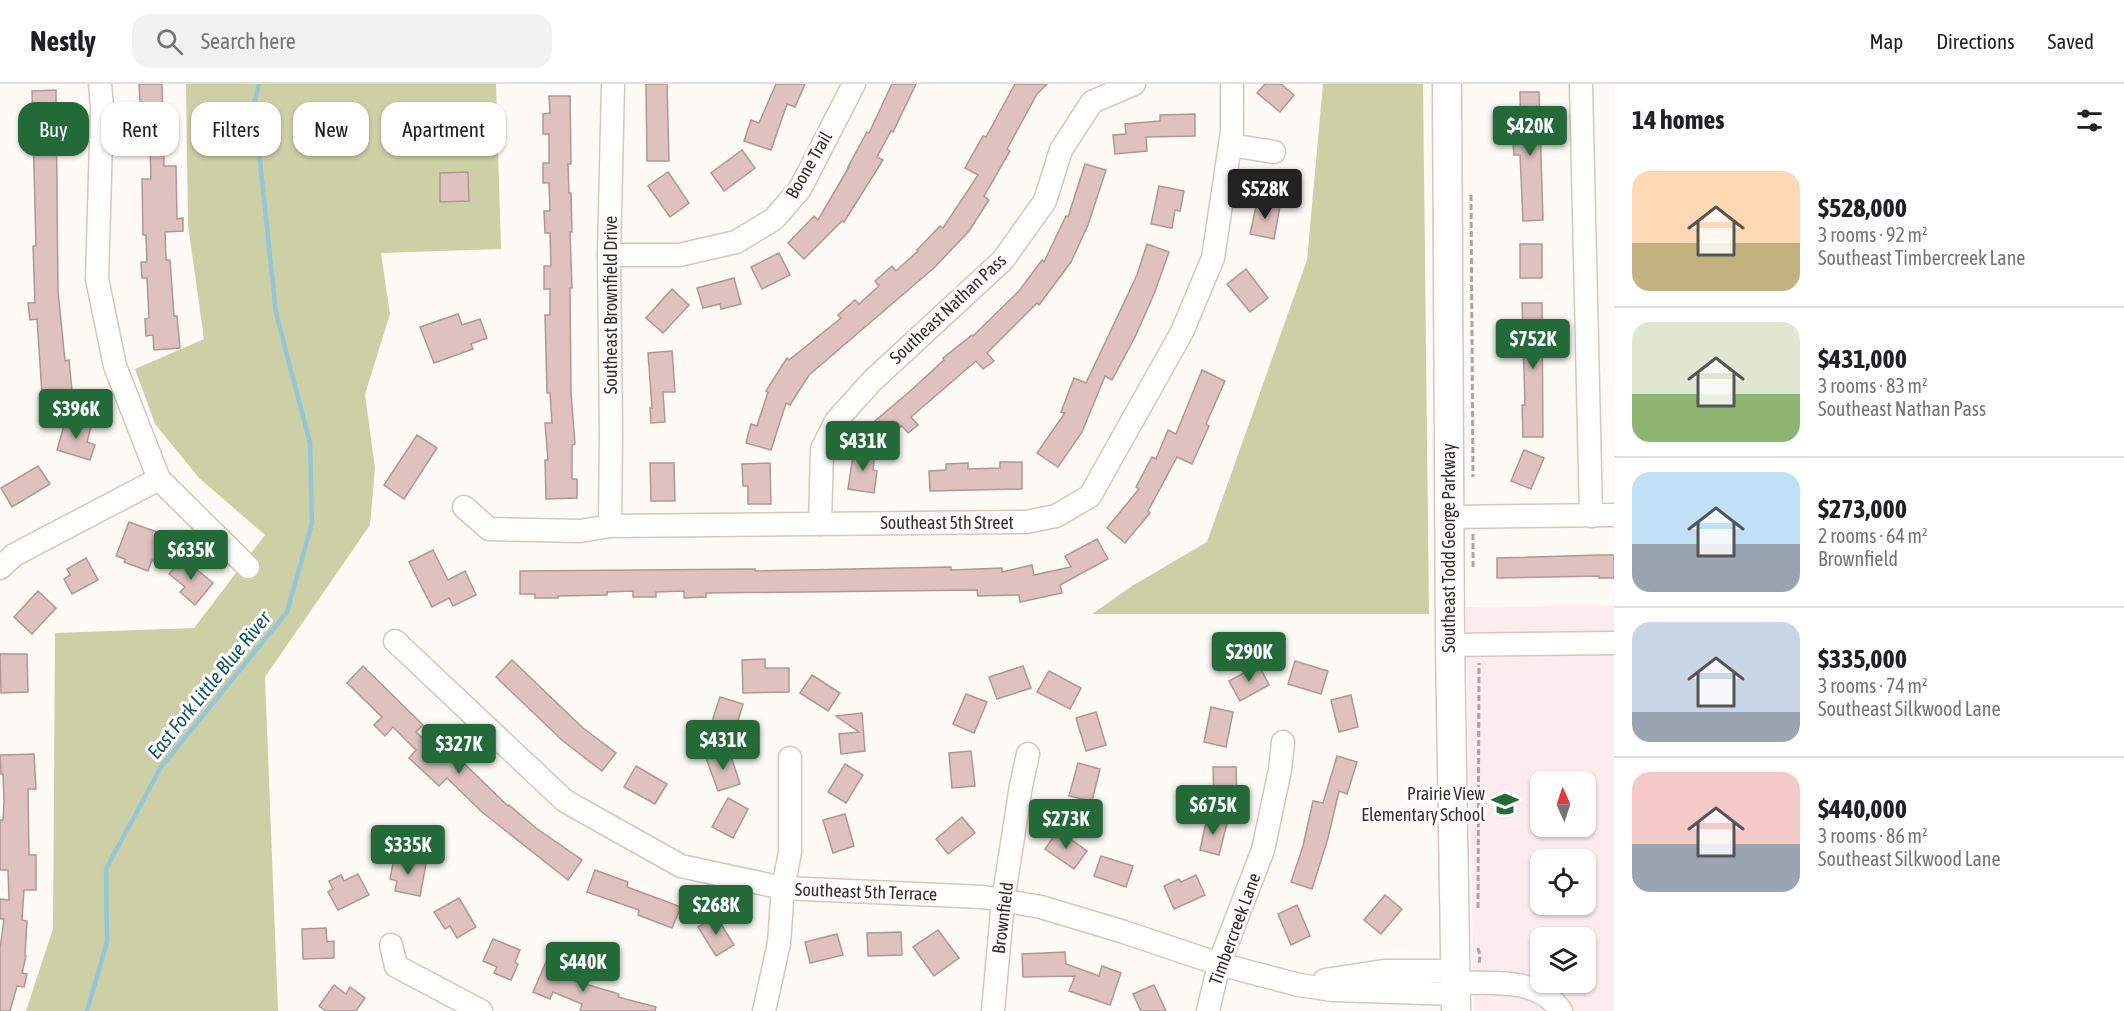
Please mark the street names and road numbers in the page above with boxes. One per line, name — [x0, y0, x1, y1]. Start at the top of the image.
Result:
street label: Boone Trail — [781, 127, 836, 202]
street label: Southeast Brownfield Drive — [600, 216, 621, 394]
street label: Southeast Nathan Pass — [885, 249, 1010, 368]
street label: Southeast Todd George Parkway — [1438, 443, 1459, 653]
street label: Southeast 5th Street — [880, 512, 1014, 533]
street label: Timbercreek Lane — [1205, 870, 1264, 988]
street label: Southeast 5th Terrace — [794, 879, 938, 904]
street label: Brownfield — [988, 881, 1017, 955]

